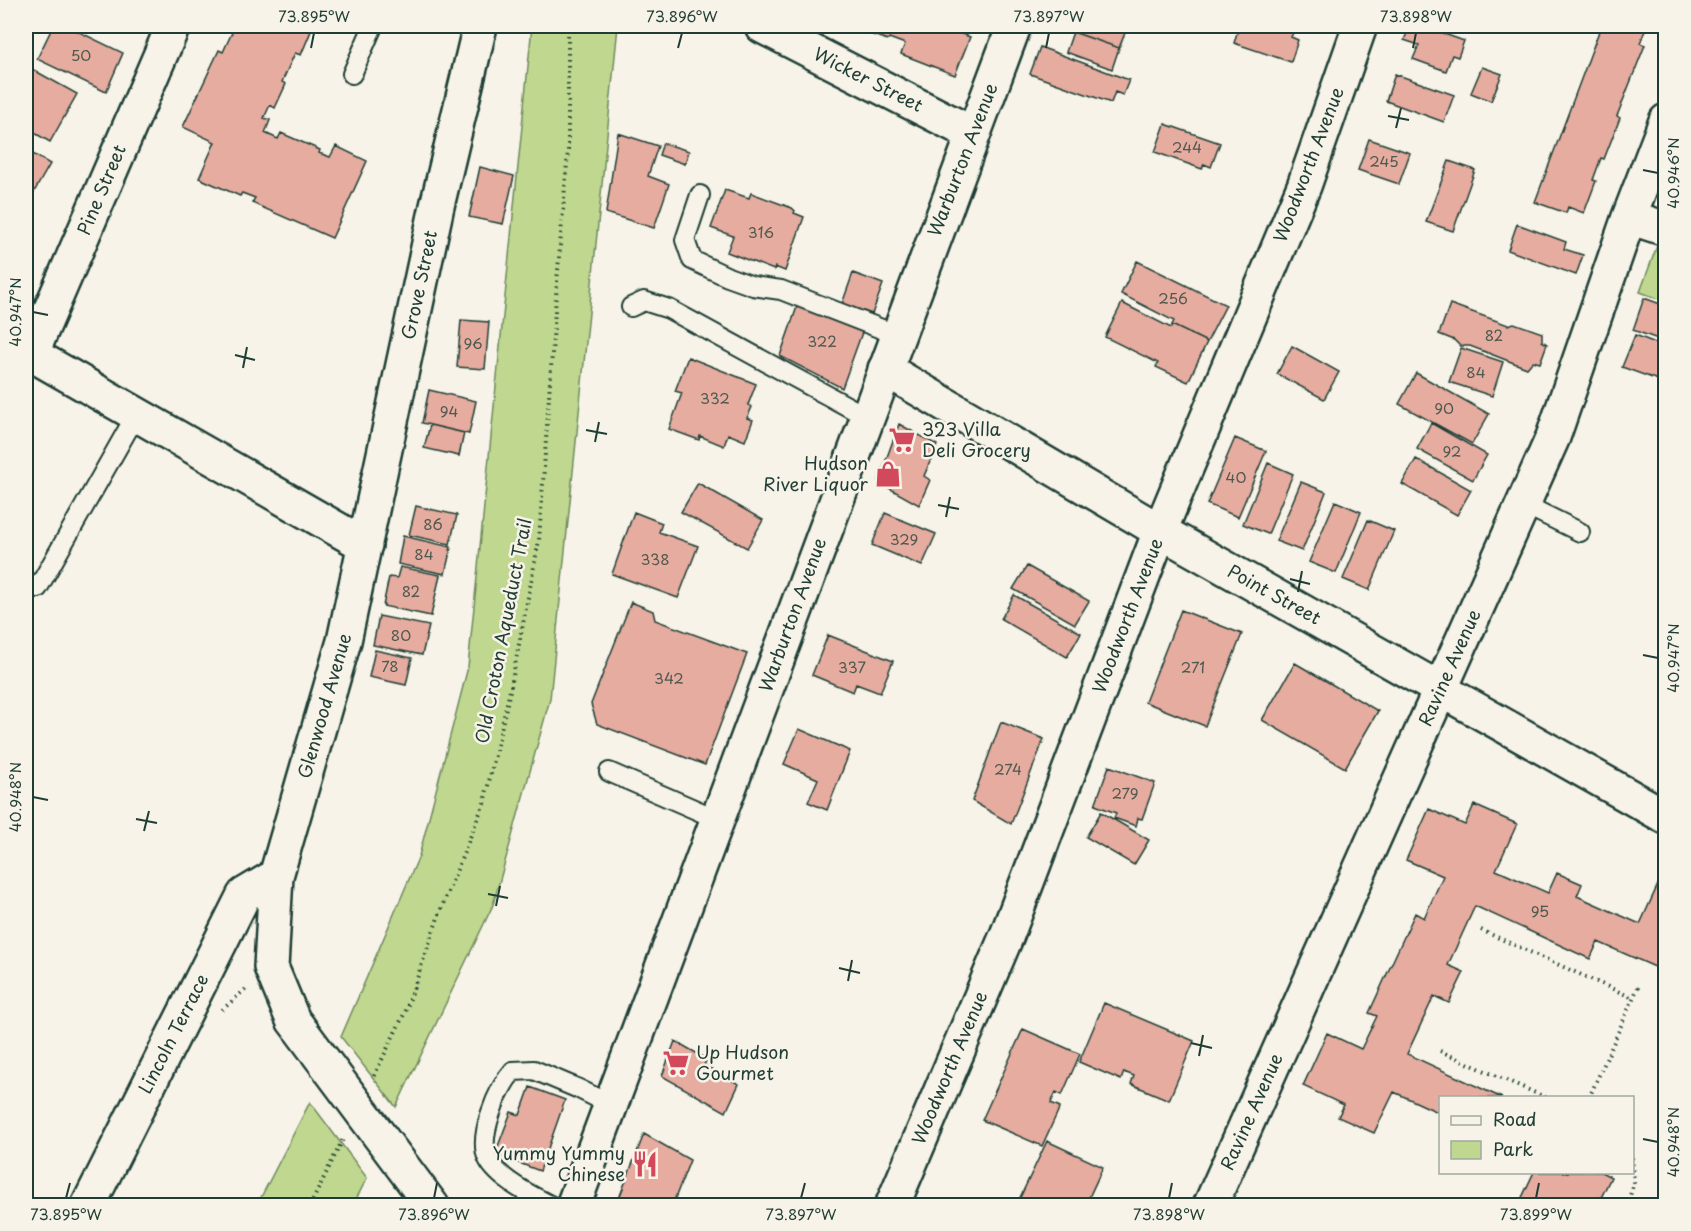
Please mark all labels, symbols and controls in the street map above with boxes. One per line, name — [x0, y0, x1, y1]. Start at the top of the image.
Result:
text: 73.895°W — [278, 4, 350, 27]
text: 73.896°W — [646, 4, 718, 27]
text: 73.897°W — [1014, 4, 1085, 27]
text: 73.898°W — [1380, 4, 1453, 27]
street label: Wicker Street — [809, 39, 928, 118]
house number: 50 — [71, 43, 91, 66]
street label: Warburton Avenue — [920, 79, 1003, 240]
street label: Woodworth Avenue — [1266, 83, 1350, 246]
house number: 244 — [1172, 135, 1202, 158]
text: 40.946°N — [1661, 137, 1684, 209]
street label: Pine Street — [69, 140, 132, 239]
house number: 245 — [1369, 149, 1399, 172]
house number: 316 — [748, 220, 774, 243]
street label: Grove Street — [394, 228, 443, 342]
text: 40.947°N — [3, 277, 26, 347]
house number: 256 — [1158, 286, 1188, 309]
house number: 82 — [1485, 323, 1503, 346]
house number: 322 — [807, 329, 837, 352]
house number: 96 — [464, 331, 483, 354]
house number: 84 — [1466, 360, 1486, 383]
house number: 332 — [700, 386, 730, 409]
house number: 90 — [1434, 396, 1454, 419]
house number: 94 — [440, 399, 458, 422]
place label: 323 Villa Deli Grocery — [922, 415, 1031, 463]
supermarket icon: 323 Villa Deli Grocery — [887, 425, 917, 455]
house number: 92 — [1443, 439, 1461, 462]
place label: Hudson River Liquor — [763, 449, 869, 497]
shop icon: Hudson River Liquor — [873, 459, 903, 489]
house number: 40 — [1226, 465, 1246, 488]
house number: 86 — [423, 512, 443, 535]
street label: Old Croton Aqueduct Trail — [467, 516, 538, 746]
house number: 329 — [890, 527, 918, 550]
street label: Warburton Avenue — [751, 533, 832, 695]
street label: Woodworth Avenue — [1085, 534, 1169, 697]
house number: 84 — [414, 542, 434, 565]
house number: 338 — [640, 547, 670, 570]
street label: Point Street — [1223, 557, 1326, 630]
house number: 82 — [402, 579, 420, 602]
street label: Ravine Avenue — [1411, 604, 1487, 730]
house number: 80 — [391, 623, 411, 646]
text: 40.947°N — [1661, 623, 1684, 693]
street label: Glenwood Avenue — [290, 629, 357, 782]
house number: 78 — [381, 654, 399, 677]
house number: 337 — [838, 655, 866, 678]
house number: 271 — [1181, 655, 1205, 678]
house number: 342 — [654, 666, 684, 689]
house number: 274 — [994, 757, 1022, 780]
text: 40.948°N — [3, 762, 26, 832]
house number: 279 — [1111, 781, 1139, 804]
house number: 95 — [1531, 899, 1549, 922]
street label: Lincoln Terrace — [131, 969, 214, 1098]
street label: Woodworth Avenue — [904, 986, 993, 1148]
place label: Up Hudson Gourmet — [696, 1038, 789, 1086]
supermarket icon: Up Hudson Gourmet — [661, 1048, 691, 1078]
street label: Ravine Avenue — [1213, 1048, 1289, 1174]
legend — [1439, 1096, 1634, 1174]
text: Road — [1493, 1105, 1537, 1132]
text: 40.948°N — [1661, 1107, 1684, 1177]
text: Park — [1493, 1135, 1533, 1162]
place label: Yummy Yummy Chinese — [492, 1139, 625, 1187]
restaurant icon: Yummy Yummy Chinese — [630, 1149, 660, 1179]
text: 73.895°W — [30, 1202, 102, 1225]
text: 73.896°W — [398, 1202, 470, 1225]
text: 73.897°W — [766, 1202, 837, 1225]
text: 73.898°W — [1133, 1202, 1206, 1225]
text: 73.899°W — [1500, 1202, 1573, 1225]

